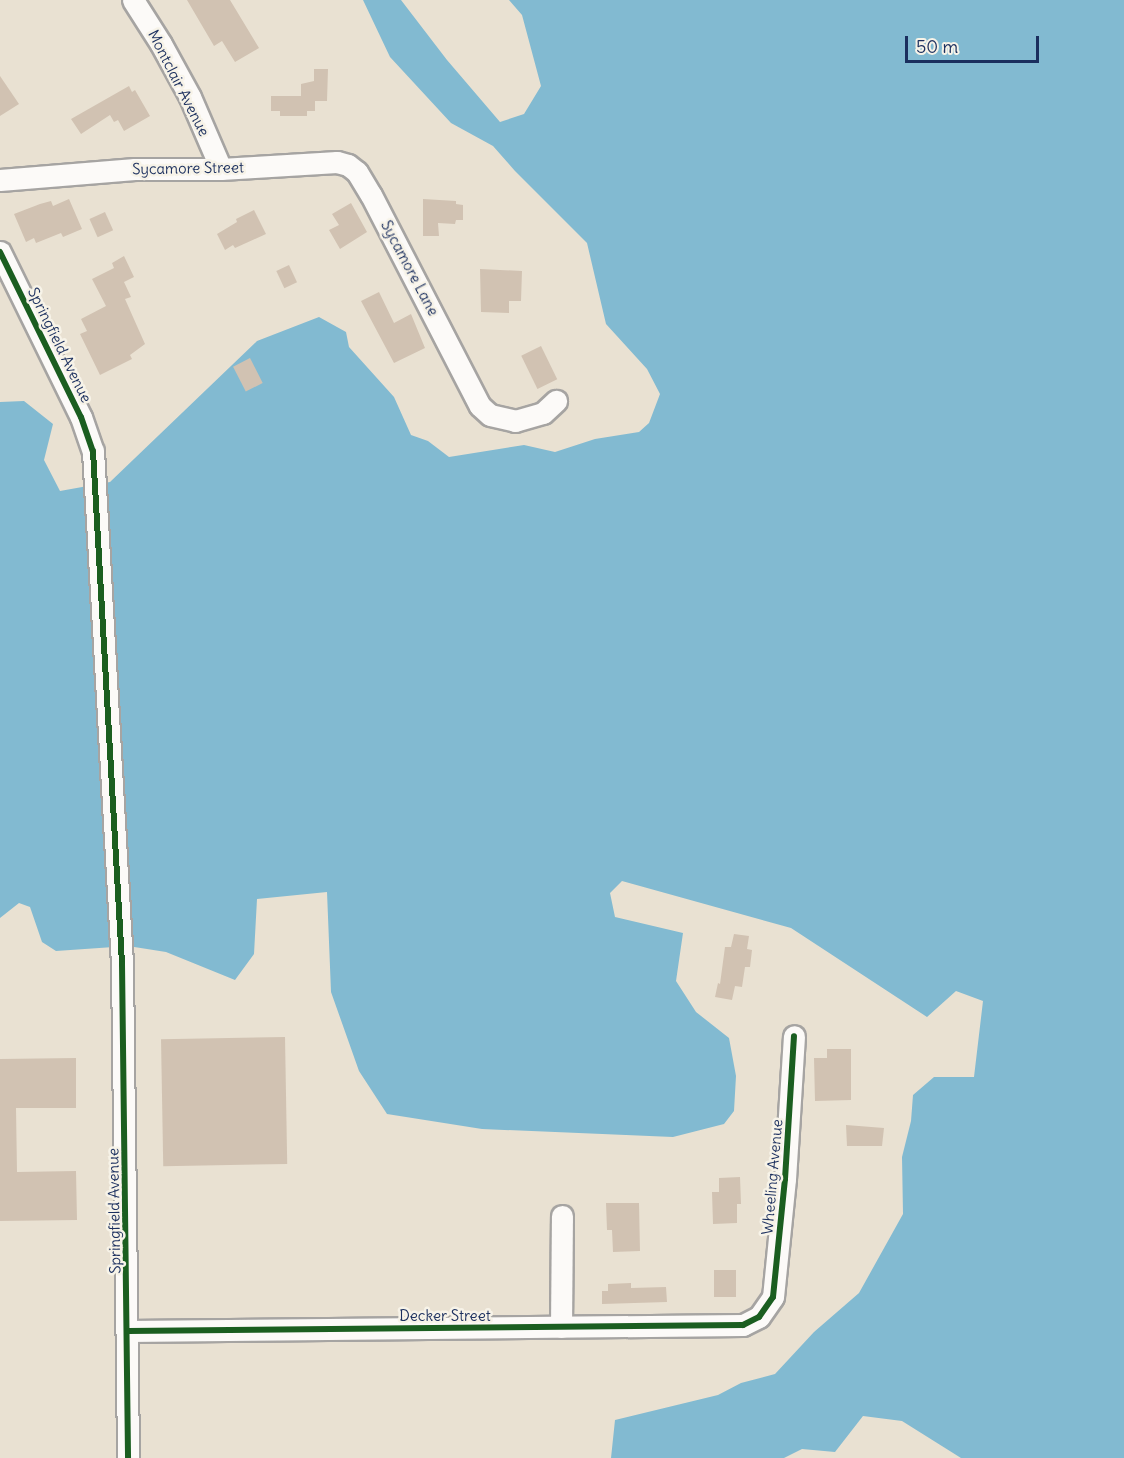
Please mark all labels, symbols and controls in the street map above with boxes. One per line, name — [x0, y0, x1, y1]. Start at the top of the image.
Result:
scale bar — [908, 24, 1042, 62]
street label: Montclair Avenue — [144, 27, 214, 139]
text: 50 m — [916, 35, 958, 58]
street label: Sycamore Street — [132, 158, 244, 178]
street label: Sycamore Lane — [377, 217, 443, 319]
street label: Springfield Avenue — [24, 285, 96, 405]
street label: Wheeling Avenue — [758, 1118, 786, 1236]
street label: Springfield Avenue — [104, 1148, 124, 1274]
street label: Decker Street — [399, 1307, 491, 1325]

